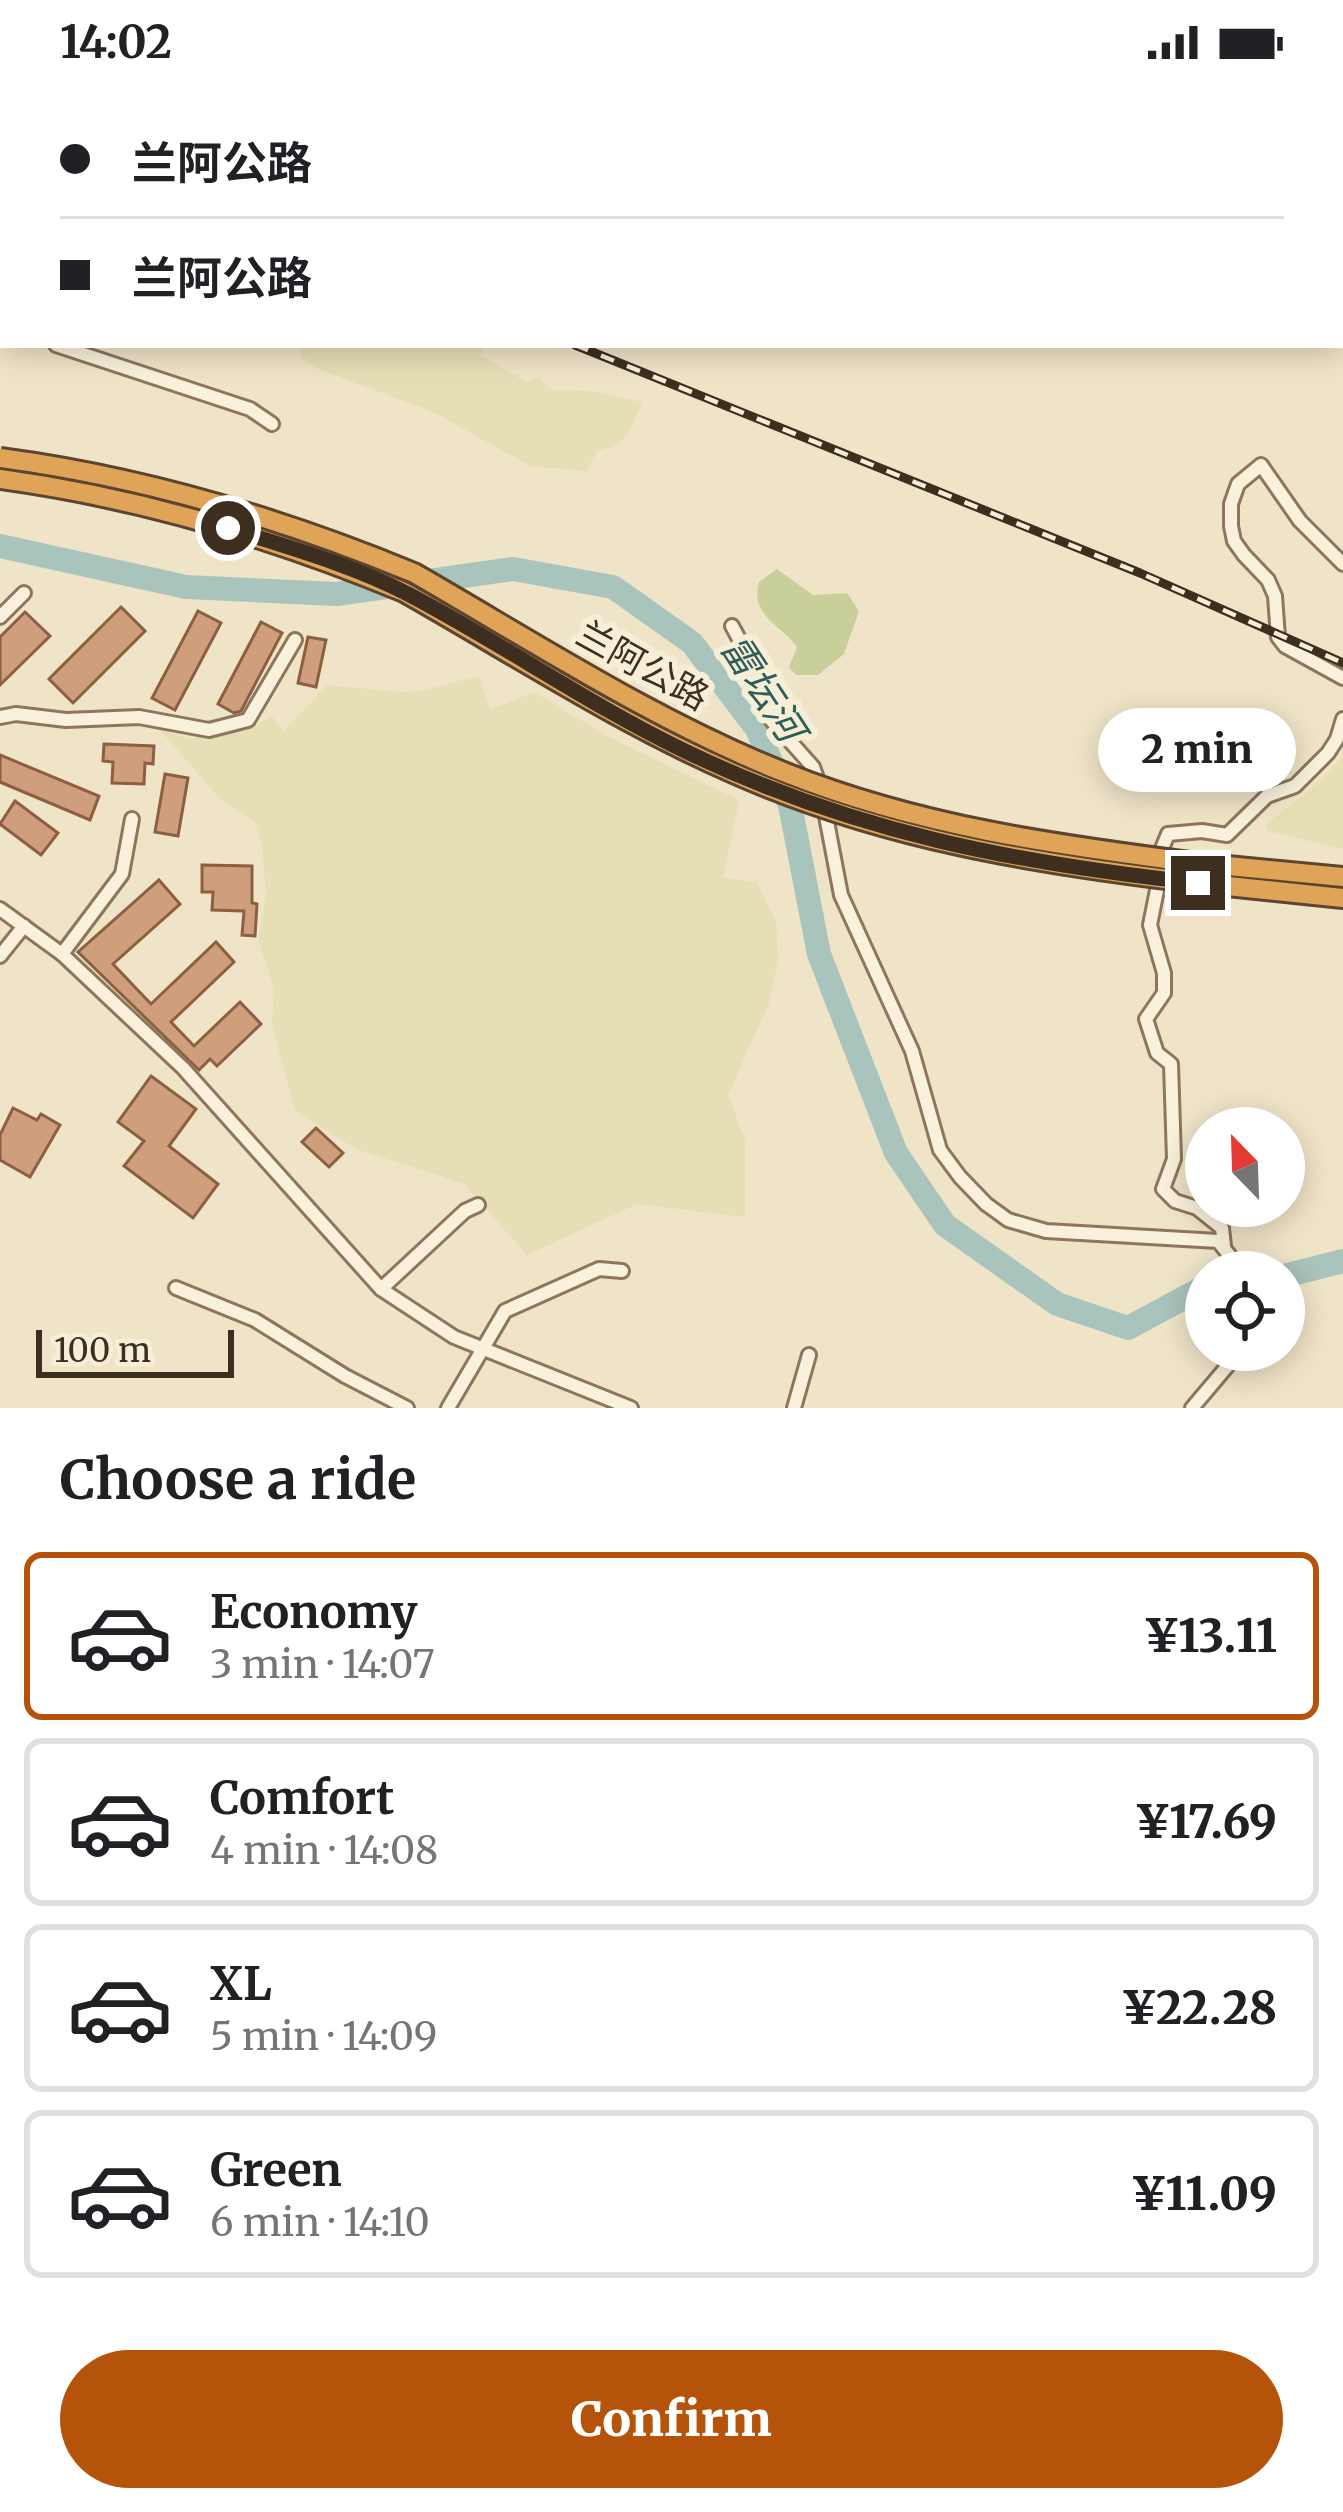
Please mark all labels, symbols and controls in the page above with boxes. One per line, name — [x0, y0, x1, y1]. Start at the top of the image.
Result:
text: 14:02 — [60, 14, 172, 70]
text: 兰阿公路 — [132, 135, 312, 191]
text: 兰阿公路 — [132, 250, 312, 306]
route start — [201, 501, 255, 555]
street label: 兰阿公路 — [569, 611, 717, 720]
water label: 雷坛河 — [710, 626, 819, 757]
callout: 2 min — [1099, 709, 1297, 793]
text: 2 min — [1141, 725, 1253, 774]
route end — [1171, 856, 1225, 910]
north arrow — [1185, 1107, 1305, 1227]
map controls — [1185, 1107, 1305, 1371]
button: locate — [1185, 1251, 1305, 1371]
scale bar — [36, 1324, 234, 1377]
text: 100 m — [54, 1330, 151, 1371]
text: Choose a ride — [60, 1446, 416, 1514]
icon: car — [66, 1582, 174, 1690]
text: Economy — [210, 1584, 418, 1640]
text: ¥13.11 — [1143, 1608, 1277, 1664]
text: 3 min · 14:07 — [210, 1640, 435, 1689]
icon: car — [66, 1768, 174, 1876]
text: Comfort — [210, 1770, 394, 1826]
text: ¥17.69 — [1134, 1794, 1277, 1850]
text: 4 min · 14:08 — [210, 1826, 438, 1875]
icon: car — [66, 1954, 174, 2062]
text: XL — [210, 1956, 272, 2012]
text: ¥22.28 — [1121, 1980, 1277, 2036]
text: 5 min · 14:09 — [210, 2012, 437, 2061]
icon: car — [66, 2140, 174, 2248]
text: Green — [210, 2142, 342, 2198]
text: ¥11.09 — [1131, 2166, 1277, 2222]
text: 6 min · 14:10 — [210, 2198, 430, 2247]
button: Confirm — [60, 2350, 1283, 2488]

